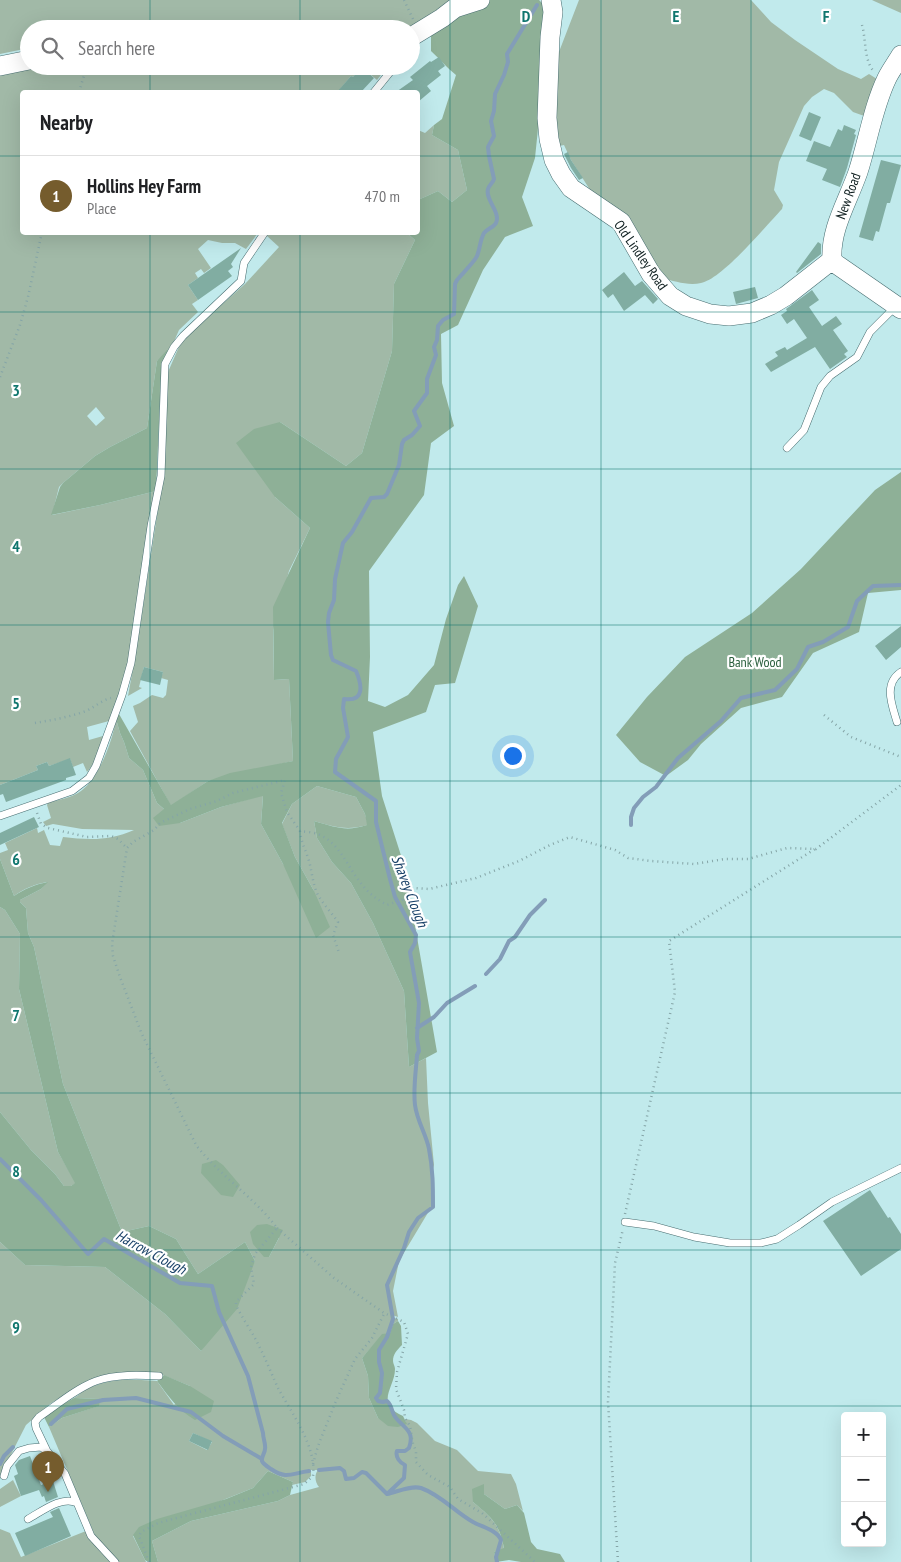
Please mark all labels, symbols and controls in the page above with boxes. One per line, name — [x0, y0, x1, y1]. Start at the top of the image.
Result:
text: D — [522, 6, 531, 26]
text: E — [673, 6, 680, 26]
text: F — [823, 6, 830, 26]
search box — [20, 20, 420, 75]
icon: search — [38, 34, 66, 62]
text: Search here — [78, 36, 155, 60]
text: Nearby — [40, 109, 93, 136]
street label: New Road — [831, 170, 865, 222]
text: Hollins Hey Farm — [87, 174, 201, 198]
text: 1 — [52, 186, 60, 206]
text: 470 m — [365, 186, 400, 206]
text: Place — [87, 198, 116, 218]
street label: Old Lindley Road — [610, 216, 672, 294]
text: 3 — [12, 380, 20, 400]
text: 4 — [12, 536, 20, 556]
park label: Bank Wood — [728, 653, 782, 671]
text: 5 — [12, 693, 20, 713]
your location — [500, 743, 526, 769]
text: 6 — [12, 849, 20, 869]
water label: Shavey Clough — [388, 852, 433, 931]
text: 7 — [12, 1005, 20, 1025]
text: 8 — [12, 1161, 20, 1181]
water label: Harrow Clough — [113, 1226, 191, 1279]
text: 9 — [12, 1317, 20, 1337]
map controls — [841, 1412, 886, 1547]
button: + — [841, 1412, 886, 1457]
pin: 1 — [32, 1451, 64, 1492]
button: − — [841, 1457, 886, 1502]
button: locate — [841, 1502, 886, 1547]

